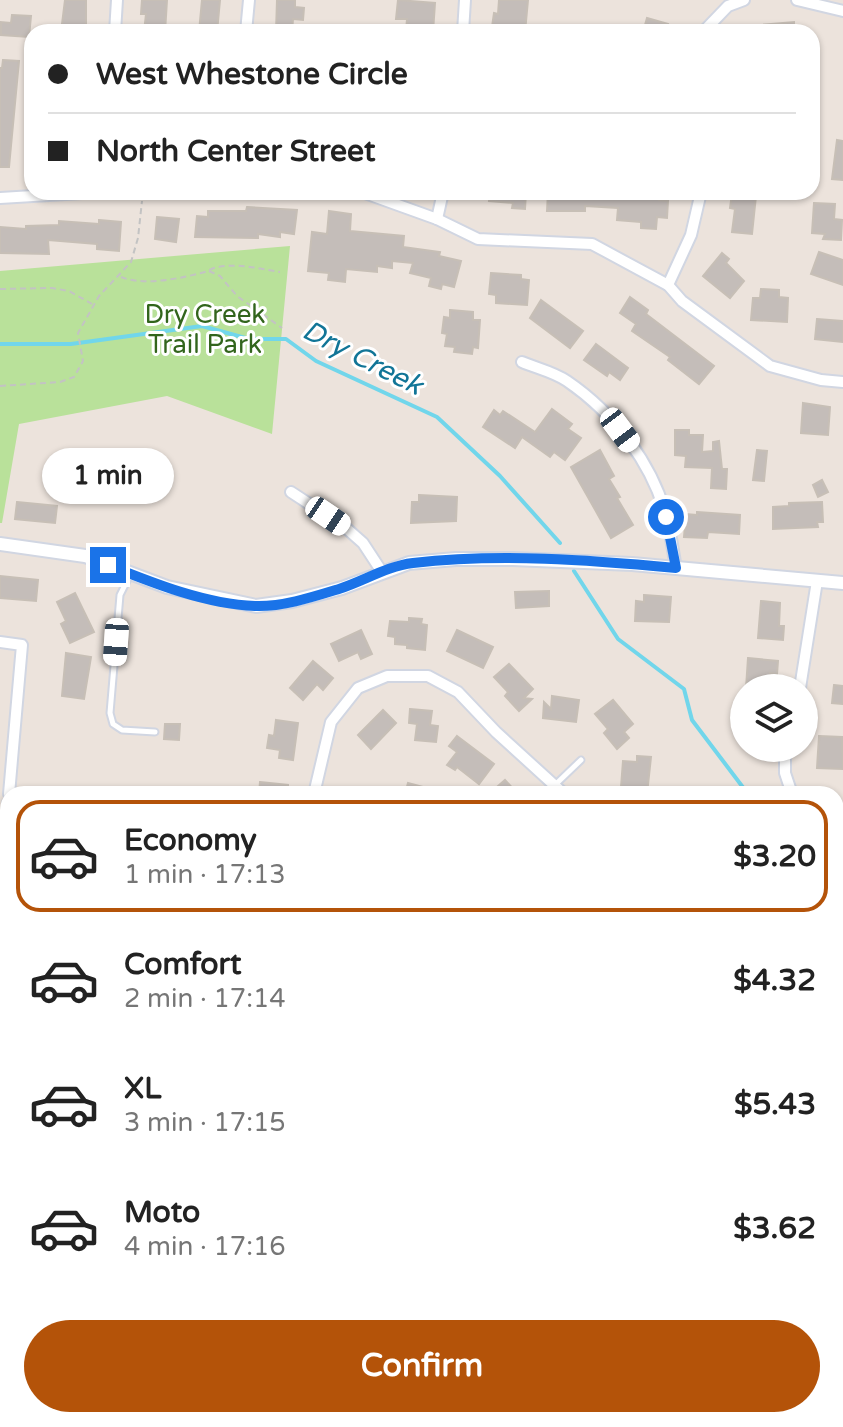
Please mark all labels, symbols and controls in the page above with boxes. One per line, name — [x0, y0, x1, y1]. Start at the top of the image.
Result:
text: West Whestone Circle — [96, 56, 408, 93]
text: North Center Street — [96, 133, 375, 170]
park label: Dry Creek Trail Park — [144, 299, 266, 360]
water label: Dry Creek — [297, 313, 430, 403]
car — [596, 404, 644, 456]
callout: 1 min — [42, 449, 174, 505]
text: 1 min — [73, 460, 143, 491]
car — [301, 493, 355, 539]
route start — [648, 499, 684, 535]
route end — [90, 547, 126, 583]
car — [102, 617, 130, 667]
map controls — [730, 674, 818, 762]
button: layers — [730, 674, 818, 762]
icon: car — [28, 820, 100, 892]
text: Economy — [124, 822, 257, 859]
text: $3.20 — [733, 838, 816, 875]
text: 1 min · 17:13 — [124, 859, 286, 890]
icon: car — [28, 944, 100, 1016]
text: Comfort — [124, 946, 242, 983]
text: $4.32 — [733, 962, 816, 999]
text: 2 min · 17:14 — [124, 983, 286, 1014]
icon: car — [28, 1068, 100, 1140]
text: XL — [124, 1070, 161, 1107]
text: $5.43 — [734, 1086, 816, 1123]
text: 3 min · 17:15 — [124, 1107, 286, 1138]
icon: car — [28, 1192, 100, 1264]
text: Moto — [124, 1194, 200, 1231]
text: $3.62 — [733, 1210, 816, 1247]
text: 4 min · 17:16 — [124, 1231, 286, 1262]
button: Confirm — [24, 1320, 820, 1412]

